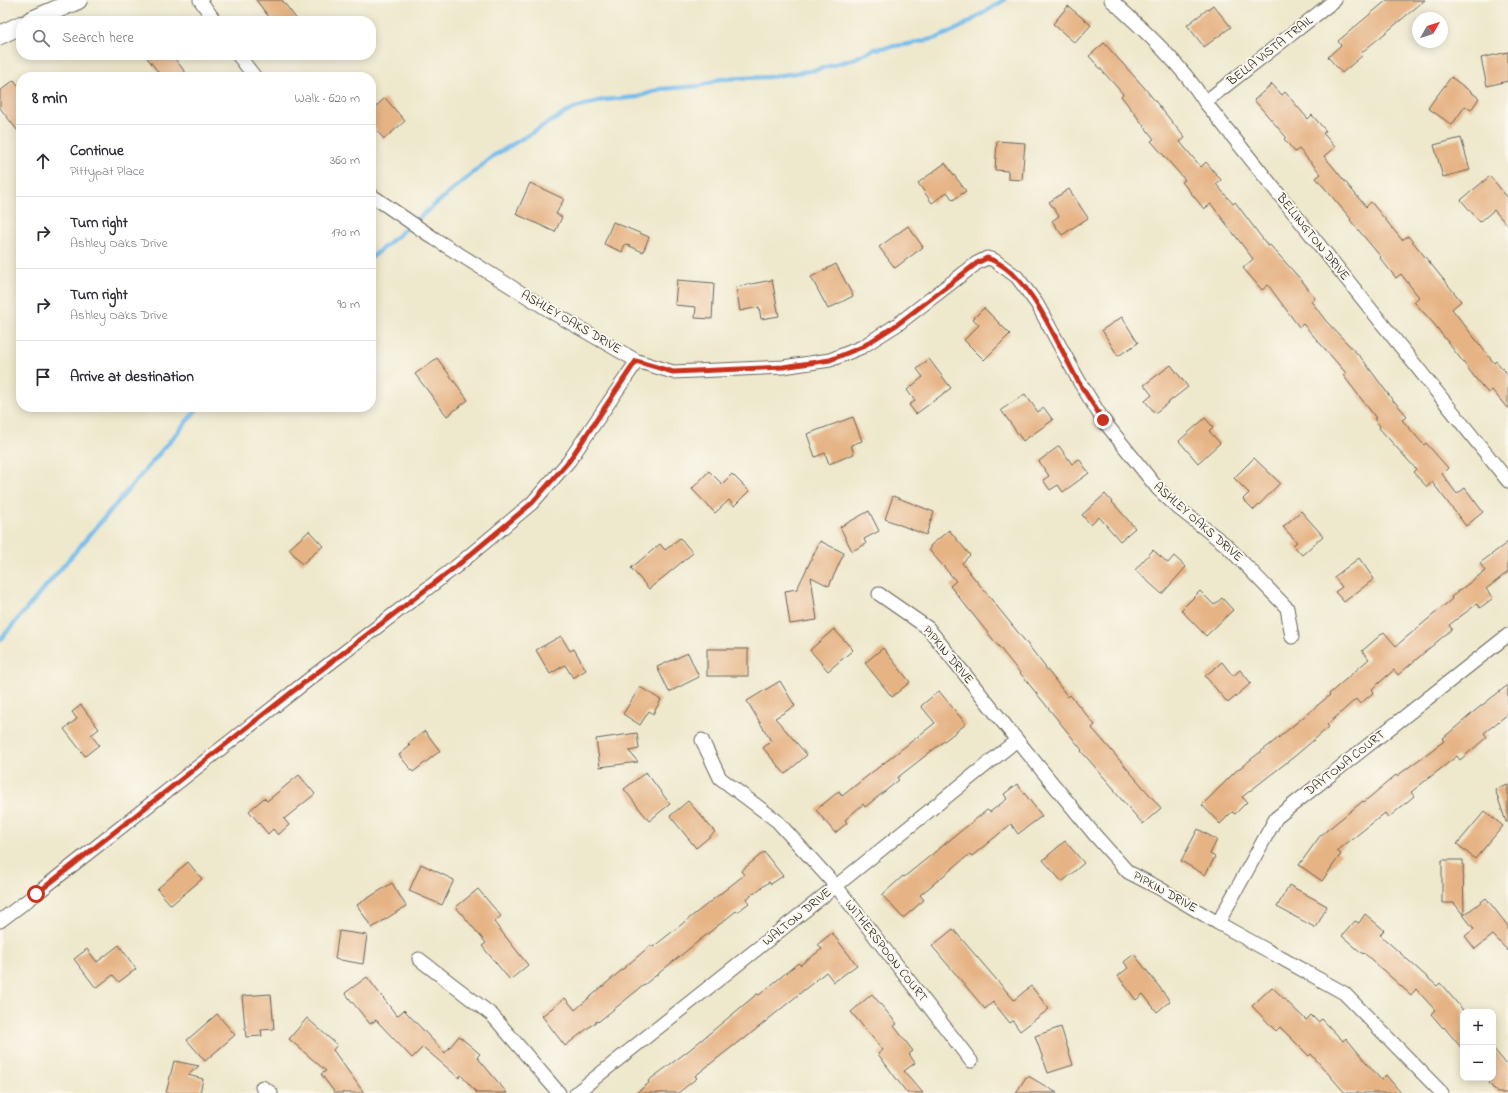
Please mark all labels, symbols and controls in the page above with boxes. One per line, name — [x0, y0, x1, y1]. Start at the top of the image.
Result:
street label: BELLA VISTA TRAIL — [1222, 11, 1317, 91]
north arrow — [1412, 12, 1448, 48]
search box — [16, 16, 376, 60]
icon: search — [30, 27, 52, 49]
text: Search here — [62, 27, 134, 49]
text: 8 min — [32, 86, 67, 111]
text: Walk · 620 m — [295, 89, 360, 108]
text: Continue — [70, 140, 124, 162]
icon: ahead — [32, 150, 54, 172]
text: 360 m — [330, 151, 360, 170]
text: Pittypat Place — [70, 162, 144, 181]
street label: BELLINGTON DRIVE — [1271, 189, 1354, 285]
text: Turn right — [70, 212, 128, 234]
icon: right — [32, 222, 54, 244]
text: 170 m — [332, 223, 360, 242]
text: Ashley Oaks Drive — [70, 234, 168, 253]
text: Turn right — [70, 284, 128, 306]
street label: ASHLEY OAKS DRIVE — [517, 285, 625, 359]
icon: right — [32, 294, 54, 316]
text: 90 m — [337, 295, 360, 314]
text: Ashley Oaks Drive — [70, 306, 168, 325]
icon: arrive — [32, 366, 54, 388]
text: Arrive at destination — [70, 366, 194, 388]
route end — [1094, 411, 1112, 429]
street label: ASHLEY OAKS DRIVE — [1149, 478, 1247, 566]
street label: PIPKIN DRIVE — [918, 622, 978, 688]
street label: DAYTONA COURT — [1300, 725, 1390, 801]
street label: PIPKIN DRIVE — [1129, 866, 1201, 918]
street label: WALTON DRIVE — [758, 883, 836, 951]
route start — [27, 885, 45, 903]
street label: WITHERSPOON COURT — [840, 896, 932, 1007]
map controls — [1460, 1009, 1496, 1081]
button: + — [1460, 1009, 1496, 1045]
button: − — [1460, 1045, 1496, 1081]

